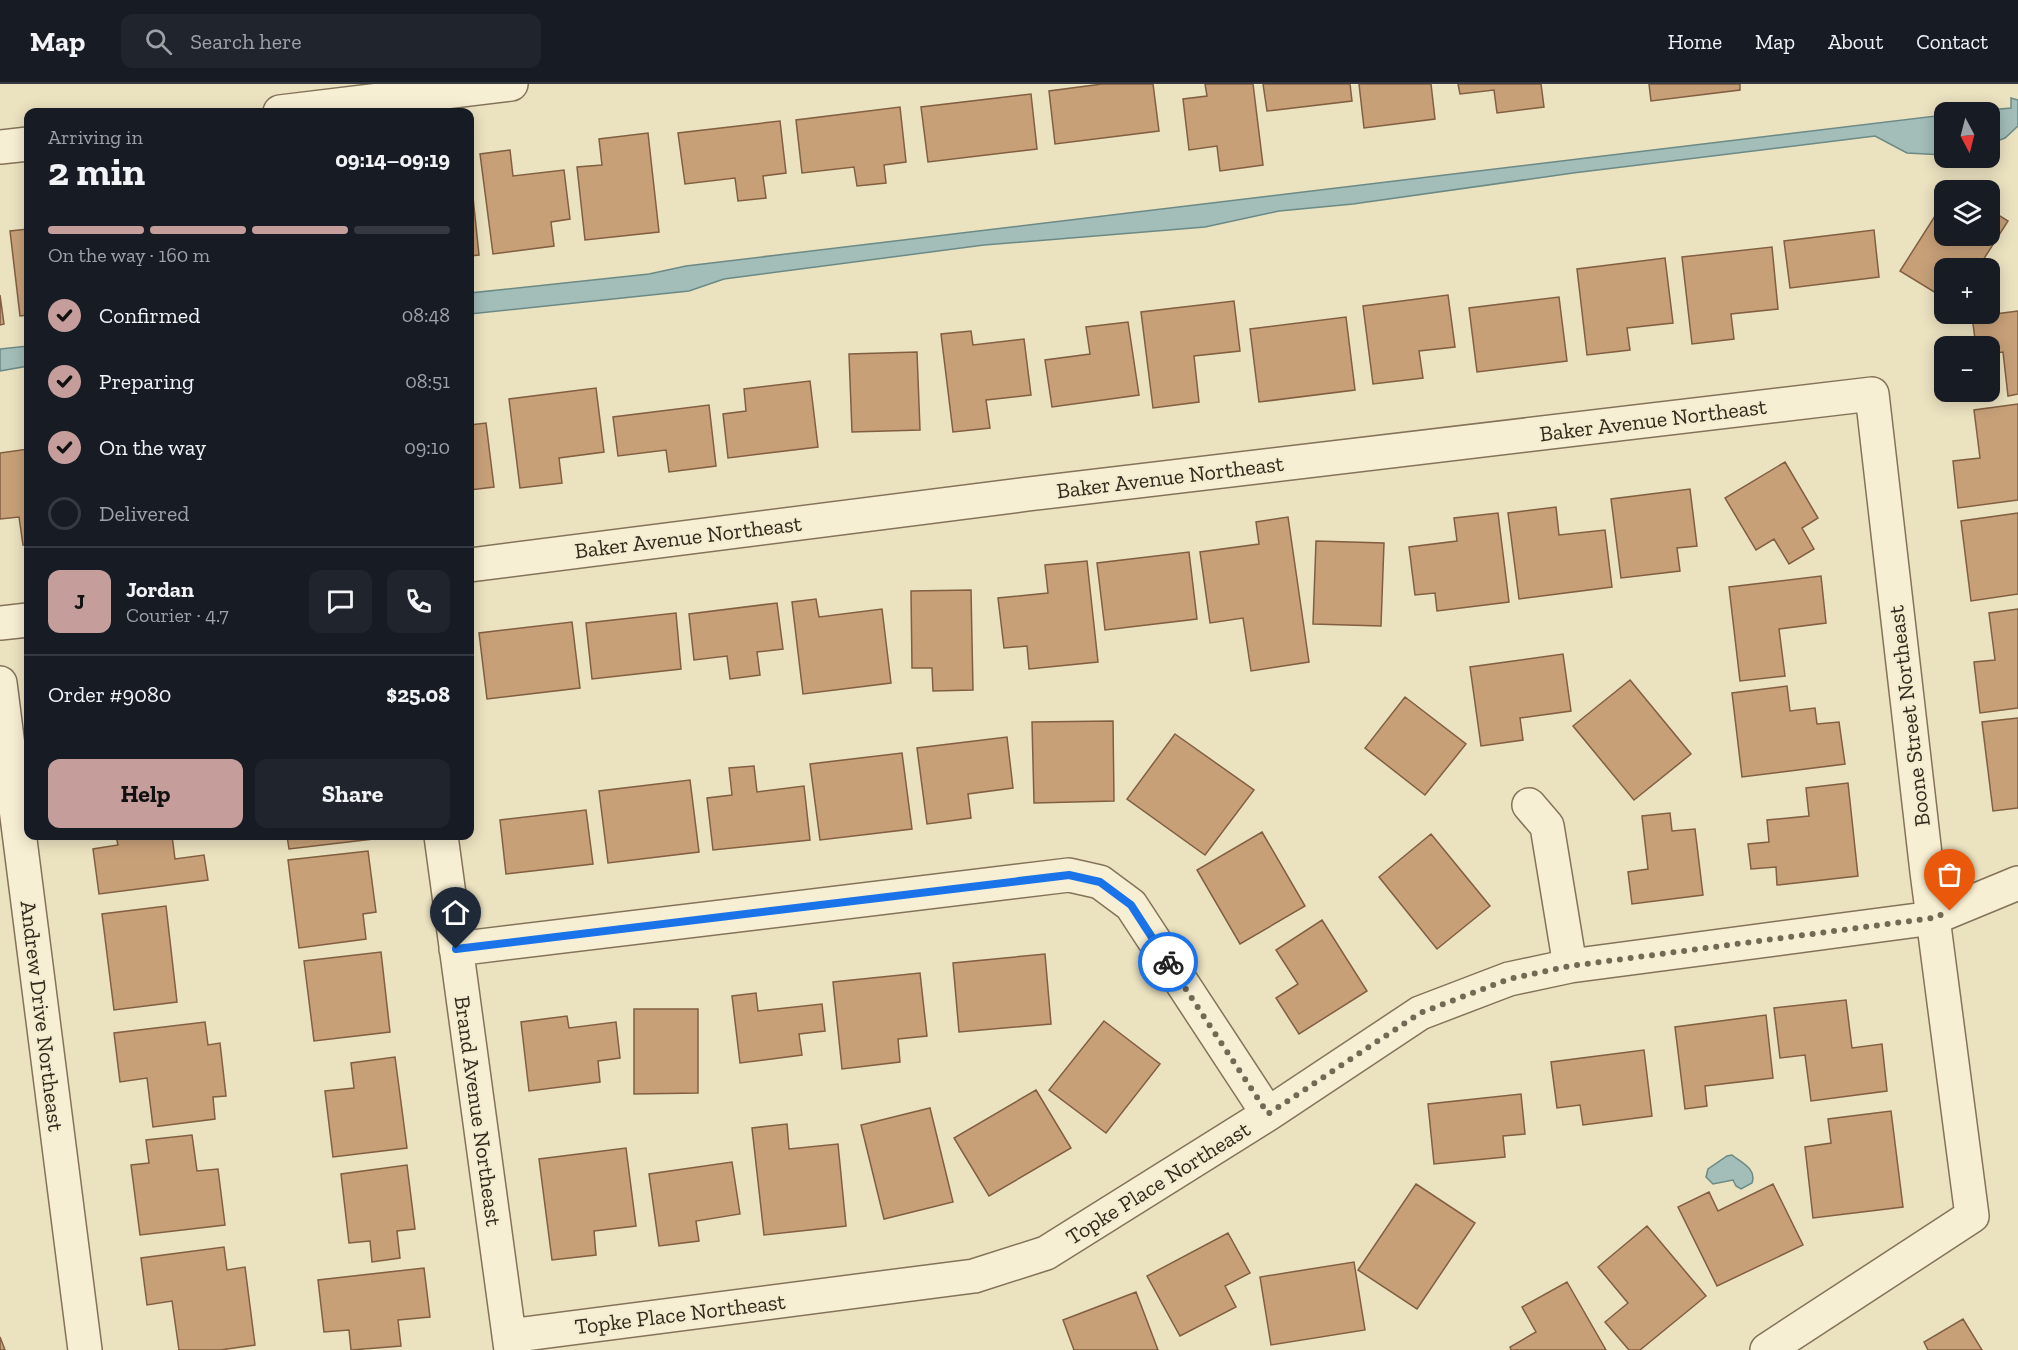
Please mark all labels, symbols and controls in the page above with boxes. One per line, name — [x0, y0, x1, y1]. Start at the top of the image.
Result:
search box — [121, 14, 541, 68]
text: Map — [30, 25, 85, 58]
icon: search — [142, 25, 175, 58]
text: Search here — [190, 28, 302, 55]
text: Home — [1668, 29, 1722, 54]
text: Map — [1755, 29, 1795, 54]
text: About — [1828, 29, 1883, 54]
text: Contact — [1916, 29, 1988, 54]
north arrow — [1934, 102, 2000, 168]
map controls — [1934, 102, 2000, 402]
text: Arriving in — [48, 125, 143, 149]
text: 09:14–09:19 — [335, 146, 450, 173]
text: 2 min — [48, 148, 145, 195]
button: layers — [1934, 180, 2000, 246]
text: On the way · 160 m — [48, 243, 210, 267]
button: + — [1934, 258, 2000, 324]
icon: check — [48, 299, 81, 332]
text: Confirmed — [99, 302, 200, 329]
text: 08:48 — [402, 303, 450, 327]
button: − — [1934, 336, 2000, 402]
icon: check — [48, 365, 81, 398]
text: Preparing — [99, 368, 194, 395]
text: 08:51 — [405, 369, 450, 393]
street label: Baker Avenue Northeast — [1538, 393, 1769, 447]
icon: check — [48, 431, 81, 464]
text: On the way — [99, 434, 206, 461]
text: 09:10 — [404, 435, 450, 459]
street label: Baker Avenue Northeast — [1055, 450, 1286, 504]
text: Delivered — [99, 500, 189, 527]
street label: Baker Avenue Northeast — [573, 510, 804, 564]
button: chat — [309, 570, 372, 633]
button: phone — [387, 570, 450, 633]
text: Jordan — [126, 576, 194, 603]
text: J — [74, 588, 85, 615]
text: Courier · 4.7 — [126, 603, 229, 627]
street label: Boone Street Northeast — [1882, 603, 1936, 828]
text: Order #9080 — [48, 681, 171, 708]
text: $25.08 — [386, 681, 450, 708]
button: Help — [48, 759, 243, 828]
button: Share — [255, 759, 450, 828]
pin — [1924, 849, 1975, 911]
icon: bag — [1933, 858, 1966, 891]
pin — [430, 887, 481, 949]
icon: home — [439, 896, 472, 929]
street label: Andrew Drive Northeast — [14, 899, 70, 1134]
courier — [1138, 932, 1198, 992]
icon: bike — [1152, 946, 1185, 979]
street label: Brand Avenue Northeast — [448, 994, 508, 1229]
street label: Topke Place Northeast — [1061, 1115, 1256, 1251]
street label: Topke Place Northeast — [573, 1288, 788, 1340]

